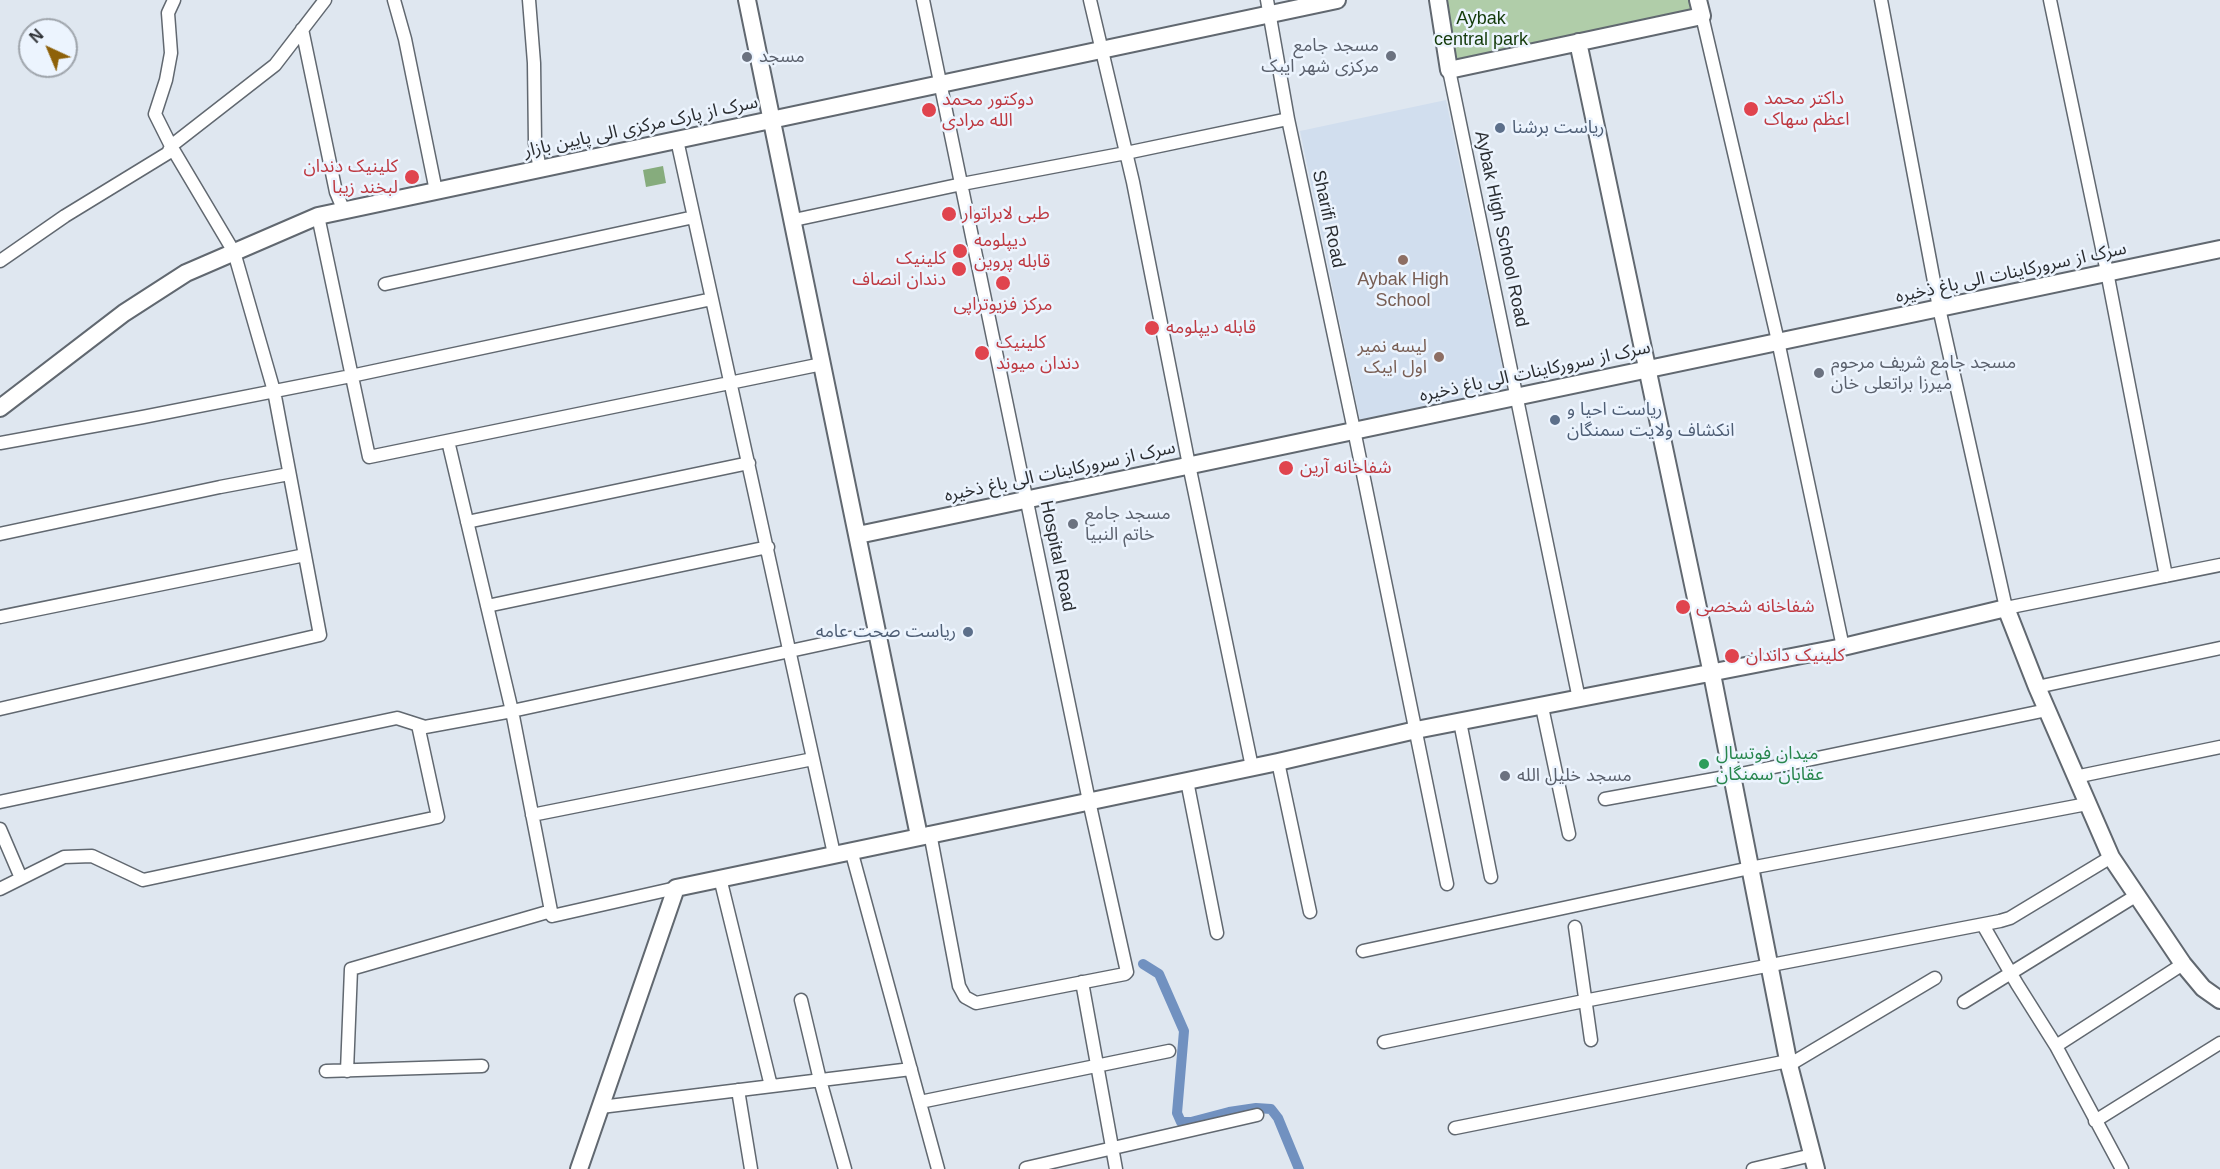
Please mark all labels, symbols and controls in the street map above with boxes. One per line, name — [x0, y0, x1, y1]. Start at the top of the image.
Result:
park label: Aybak central park — [1434, 8, 1528, 50]
north arrow — [18, 18, 78, 78]
text: N — [26, 26, 47, 46]
place label: مسجد جامع مرکزی شهر ایبک — [1261, 35, 1379, 78]
place label: مسجد — [759, 46, 805, 68]
marker: مسجد جامع مرکزی شهر ایبک — [1384, 49, 1398, 63]
marker: مسجد — [740, 50, 754, 64]
place label: داکتر محمد اعظم سهاک — [1764, 88, 1849, 130]
place label: دوکتور محمد الله مرادی — [942, 89, 1034, 132]
street label: سرک از پارک مرکزی الی پایین بازار — [522, 92, 760, 162]
marker: داکتر محمد اعظم سهاک — [1742, 100, 1760, 118]
marker: دوکتور محمد الله مرادی — [920, 101, 938, 119]
place label: ریاست برشنا — [1512, 117, 1604, 139]
marker: ریاست برشنا — [1493, 121, 1507, 135]
street label: Aybak High School Road — [1470, 129, 1532, 329]
place label: کلینیک دندان لبخند زیبا — [303, 156, 398, 198]
marker: کلینیک دندان لبخند زیبا — [403, 168, 421, 186]
street label: Sharifi Road — [1307, 168, 1349, 270]
place label: طبی لابراتوار — [962, 203, 1050, 225]
marker: طبی لابراتوار — [940, 205, 958, 223]
place label: دیپلومه قابله پروین — [974, 230, 1050, 272]
street label: سرک از سرورکاینات الی باغ ذخیره — [1893, 238, 2129, 308]
marker: دیپلومه قابله پروین — [951, 242, 969, 260]
place label: کلینیک دندان انصاف — [852, 248, 946, 290]
marker: Aybak High School — [1396, 253, 1410, 267]
marker: کلینیک دندان انصاف — [950, 260, 968, 278]
place label: Aybak High School — [1357, 269, 1449, 312]
marker: مرکز فزیوتراپی — [994, 274, 1012, 292]
place label: مرکز فزیوتراپی — [954, 294, 1052, 316]
place label: قابله دیپلومه — [1166, 317, 1256, 339]
marker: قابله دیپلومه — [1143, 319, 1161, 337]
place label: کلینیک دندان میوند — [996, 332, 1080, 374]
place label: لیسه نمیر اول ایبک — [1357, 336, 1427, 378]
street label: سرک از سرورکاینات الی باغ ذخیره — [1417, 337, 1653, 407]
marker: کلینیک دندان میوند — [973, 344, 991, 362]
marker: لیسه نمیر اول ایبک — [1432, 350, 1446, 364]
place label: مسجد جامع شریف مرحوم میرزا براتعلی خان — [1831, 352, 2016, 394]
marker: مسجد جامع شریف مرحوم میرزا براتعلی خان — [1812, 366, 1826, 380]
place label: ریاست احیا و انکشاف ولایت سمنگان — [1567, 399, 1734, 442]
marker: ریاست احیا و انکشاف ولایت سمنگان — [1548, 413, 1562, 427]
street label: سرک از سرورکاینات الی باغ ذخیره — [942, 437, 1178, 507]
place label: شفاخانه آرین — [1300, 457, 1392, 479]
marker: شفاخانه آرین — [1277, 459, 1295, 477]
street label: Hospital Road — [1035, 498, 1079, 614]
place label: مسجد جامع خاتم النبیا — [1085, 503, 1171, 546]
marker: مسجد جامع خاتم النبیا — [1066, 517, 1080, 531]
place label: شفاخانه شخصی — [1696, 596, 1815, 618]
marker: شفاخانه شخصی — [1674, 598, 1692, 616]
place label: ریاست صحت عامه — [816, 621, 956, 643]
marker: ریاست صحت عامه — [961, 625, 975, 639]
place label: کلینیک داندان — [1746, 645, 1845, 667]
marker: کلینیک داندان — [1723, 647, 1741, 665]
place label: میدان فوتسال عقابان سمنگان — [1716, 743, 1824, 786]
marker: میدان فوتسال عقابان سمنگان — [1697, 757, 1711, 771]
place label: مسجد خلیل الله — [1517, 765, 1632, 787]
marker: مسجد خلیل الله — [1498, 769, 1512, 783]

